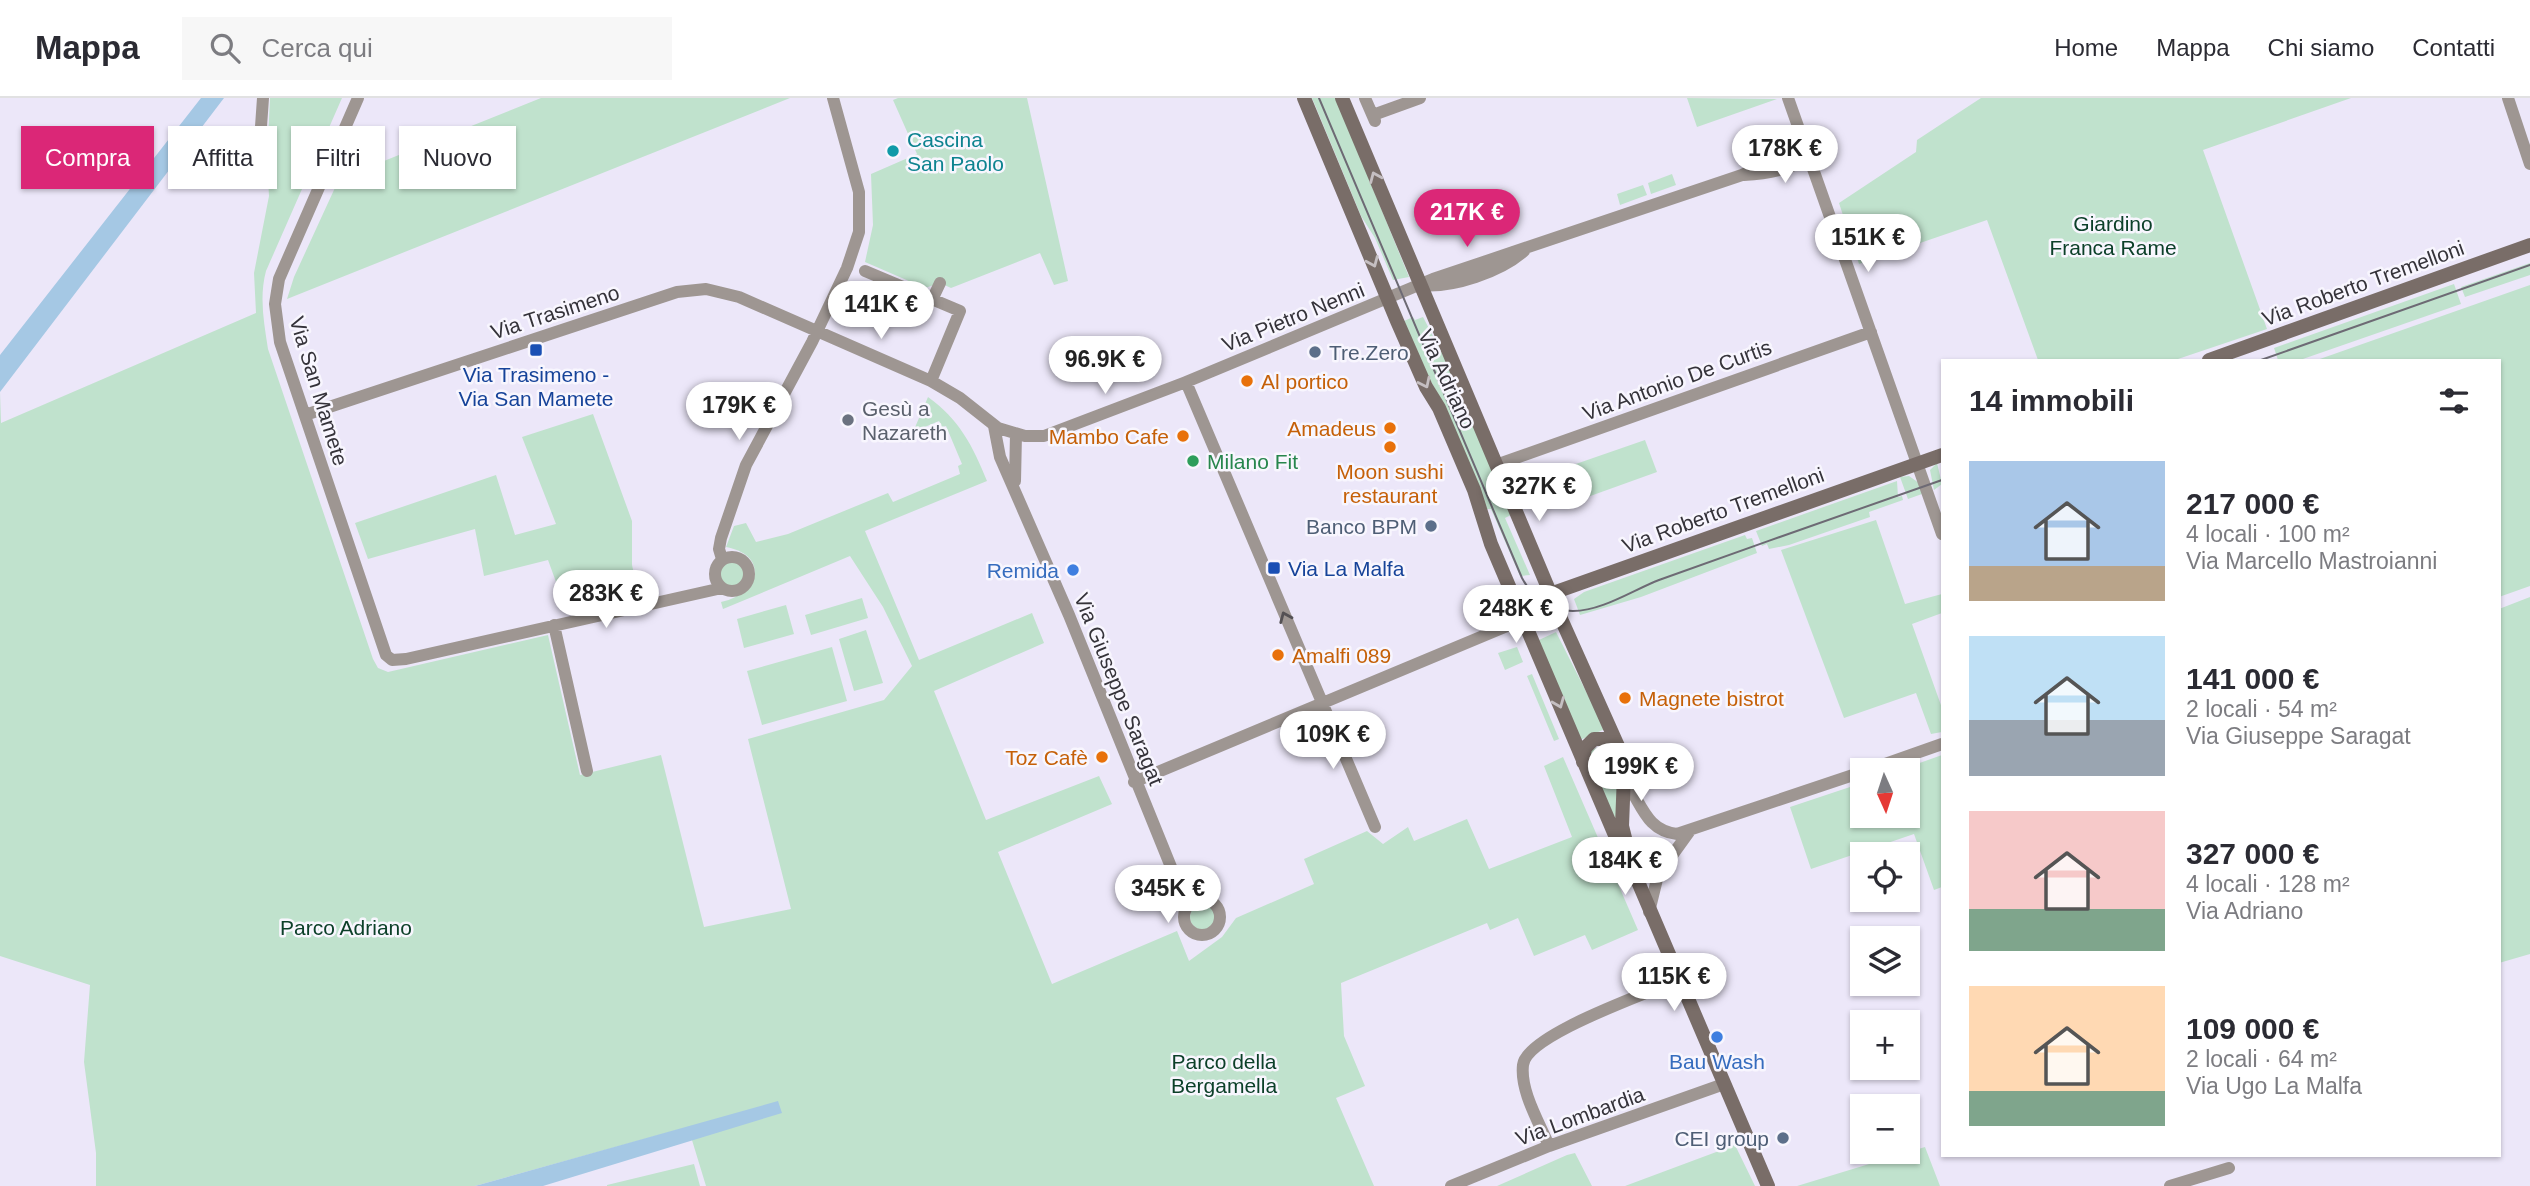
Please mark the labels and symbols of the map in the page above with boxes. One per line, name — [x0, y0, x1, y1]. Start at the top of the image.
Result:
pin: 178K € — [1728, 126, 1842, 185]
place label: Cascina San Paolo — [907, 128, 1004, 175]
marker: Cascina San Paolo — [885, 143, 901, 159]
one-way arrow — [1370, 172, 1384, 184]
pin: 217K € — [1410, 190, 1524, 249]
park label: Giardino Franca Rame — [2049, 212, 2177, 259]
pin: 151K € — [1811, 214, 1925, 274]
street label: Via Roberto Tremelloni — [2259, 236, 2467, 330]
one-way arrow — [1365, 254, 1379, 267]
street label: Via Pietro Nenni — [1219, 278, 1367, 356]
street label: Via Trasimeno — [488, 280, 622, 344]
pin: 141K € — [824, 282, 938, 341]
street label: Via San Mamete — [285, 314, 353, 468]
street label: Via Adriano — [1414, 326, 1480, 432]
street label: Via Antonio De Curtis — [1579, 335, 1775, 425]
pin: 96.9K € — [1040, 336, 1170, 396]
place label: Tre.Zero — [1329, 341, 1409, 364]
marker: Via Trasimeno - Via San Mamete — [528, 342, 544, 358]
marker: Tre.Zero — [1307, 344, 1323, 360]
place label: Via Trasimeno - Via San Mamete — [459, 363, 613, 410]
place label: Al portico — [1261, 370, 1349, 393]
marker: Al portico — [1239, 373, 1255, 389]
one-way arrow — [1416, 376, 1430, 388]
pin: 179K € — [682, 382, 796, 442]
place label: Gesù a Nazareth — [862, 397, 947, 444]
marker: Gesù a Nazareth — [840, 412, 856, 428]
place label: Amadeus — [1287, 417, 1376, 440]
marker: Amadeus — [1382, 420, 1398, 436]
place label: Mambo Cafe — [1049, 425, 1169, 448]
marker: Mambo Cafe — [1175, 428, 1191, 444]
marker: Moon sushi restaurant — [1382, 439, 1398, 455]
place label: Milano Fit — [1207, 450, 1298, 473]
marker: Milano Fit — [1185, 453, 1201, 469]
place label: Moon sushi restaurant — [1336, 460, 1444, 507]
street label: Via Roberto Tremelloni — [1619, 463, 1827, 557]
pin: 327K € — [1482, 464, 1596, 523]
place label: Banco BPM — [1306, 515, 1417, 538]
marker: Banco BPM — [1423, 518, 1439, 534]
place label: Via La Malfa — [1288, 557, 1405, 580]
place label: Remida — [987, 559, 1059, 582]
marker: Via La Malfa — [1266, 560, 1282, 576]
marker: Remida — [1065, 562, 1081, 578]
pin: 283K € — [549, 570, 663, 630]
pin: 248K € — [1459, 586, 1573, 645]
street label: Via Giuseppe Saragat — [1070, 590, 1168, 789]
one-way arrow — [1280, 612, 1294, 624]
place label: Amalfi 089 — [1292, 644, 1391, 667]
marker: Amalfi 089 — [1270, 647, 1286, 663]
place label: Magnete bistrot — [1639, 687, 1784, 710]
marker: Magnete bistrot — [1617, 690, 1633, 706]
one-way arrow — [1550, 696, 1564, 708]
pin: 109K € — [1276, 712, 1390, 771]
pin: 199K € — [1584, 744, 1698, 803]
place label: Toz Cafè — [1005, 746, 1088, 769]
marker: Toz Cafè — [1094, 749, 1110, 765]
north arrow — [1850, 758, 1920, 828]
pin: 184K € — [1568, 838, 1682, 897]
pin: 345K € — [1111, 866, 1225, 925]
park label: Parco Adriano — [280, 916, 412, 939]
pin: 115K € — [1617, 954, 1731, 1013]
marker: Bau Wash — [1709, 1029, 1725, 1045]
park label: Parco della Bergamella — [1171, 1050, 1277, 1097]
place label: Bau Wash — [1669, 1050, 1765, 1073]
street label: Via Lombardia — [1513, 1082, 1648, 1150]
place label: CEI group — [1674, 1127, 1769, 1150]
marker: CEI group — [1775, 1130, 1791, 1146]

